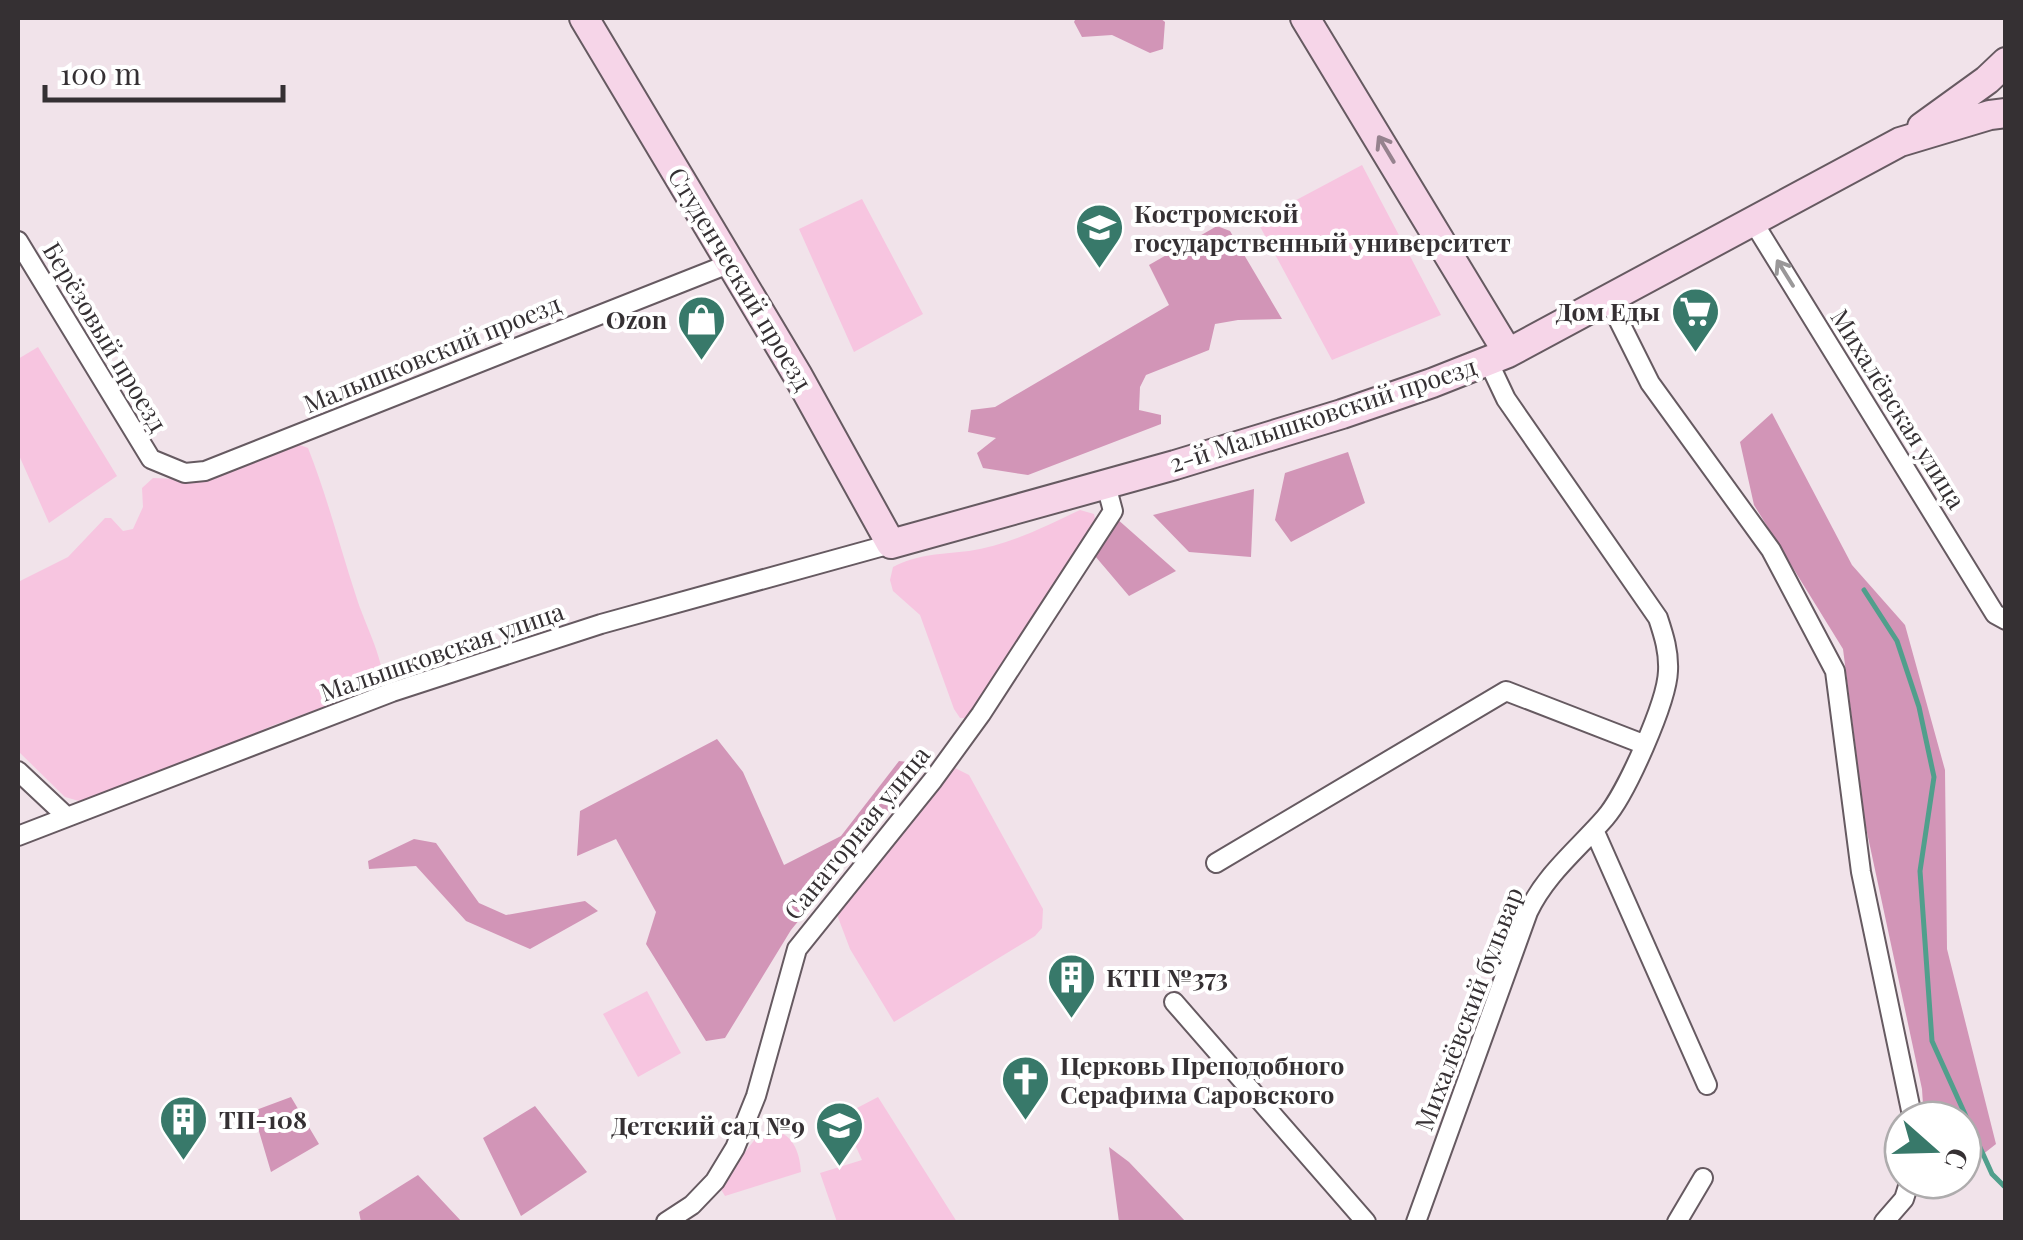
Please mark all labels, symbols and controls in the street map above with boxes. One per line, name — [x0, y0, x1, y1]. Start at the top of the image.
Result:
scale bar — [45, 40, 282, 102]
text: 100 m — [60, 53, 142, 93]
one-way arrow — [1376, 135, 1396, 164]
street label: Студенческий проезд — [662, 161, 821, 396]
place label: Костромской государственный университет — [1134, 196, 1511, 258]
school or university icon: Костромской государственный университет — [1073, 202, 1125, 270]
street label: Берёзовый проезд — [37, 235, 176, 437]
one-way arrow — [1775, 259, 1795, 288]
street label: Малышковский проезд — [298, 286, 565, 419]
supermarket icon: Дом Еды — [1669, 286, 1721, 354]
shop icon: Ozon — [676, 294, 728, 362]
place label: Дом Еды — [1556, 294, 1660, 327]
place label: Ozon — [606, 302, 668, 335]
street label: Михалёвская улица — [1825, 302, 1974, 515]
street label: 2-й Малышковский проезд — [1165, 348, 1480, 479]
street label: Малышковская улица — [315, 593, 568, 708]
street label: Санаторная улица — [776, 738, 936, 926]
street label: Михалёвский бульвар — [1406, 882, 1529, 1135]
building icon: КТП №373 — [1045, 952, 1097, 1020]
place label: КТП №373 — [1106, 960, 1228, 993]
place label: Церковь Преподобного Серафима Саровского — [1060, 1048, 1344, 1110]
church icon: Церковь Преподобного Серафима Саровского — [999, 1054, 1051, 1122]
building icon: ТП-108 — [158, 1094, 210, 1162]
school or university icon: Детский сад №9 — [814, 1100, 866, 1168]
north arrow — [1883, 1100, 1983, 1200]
place label: ТП-108 — [219, 1102, 307, 1135]
place label: Детский сад №9 — [611, 1108, 805, 1141]
text: С — [1937, 1143, 1979, 1175]

